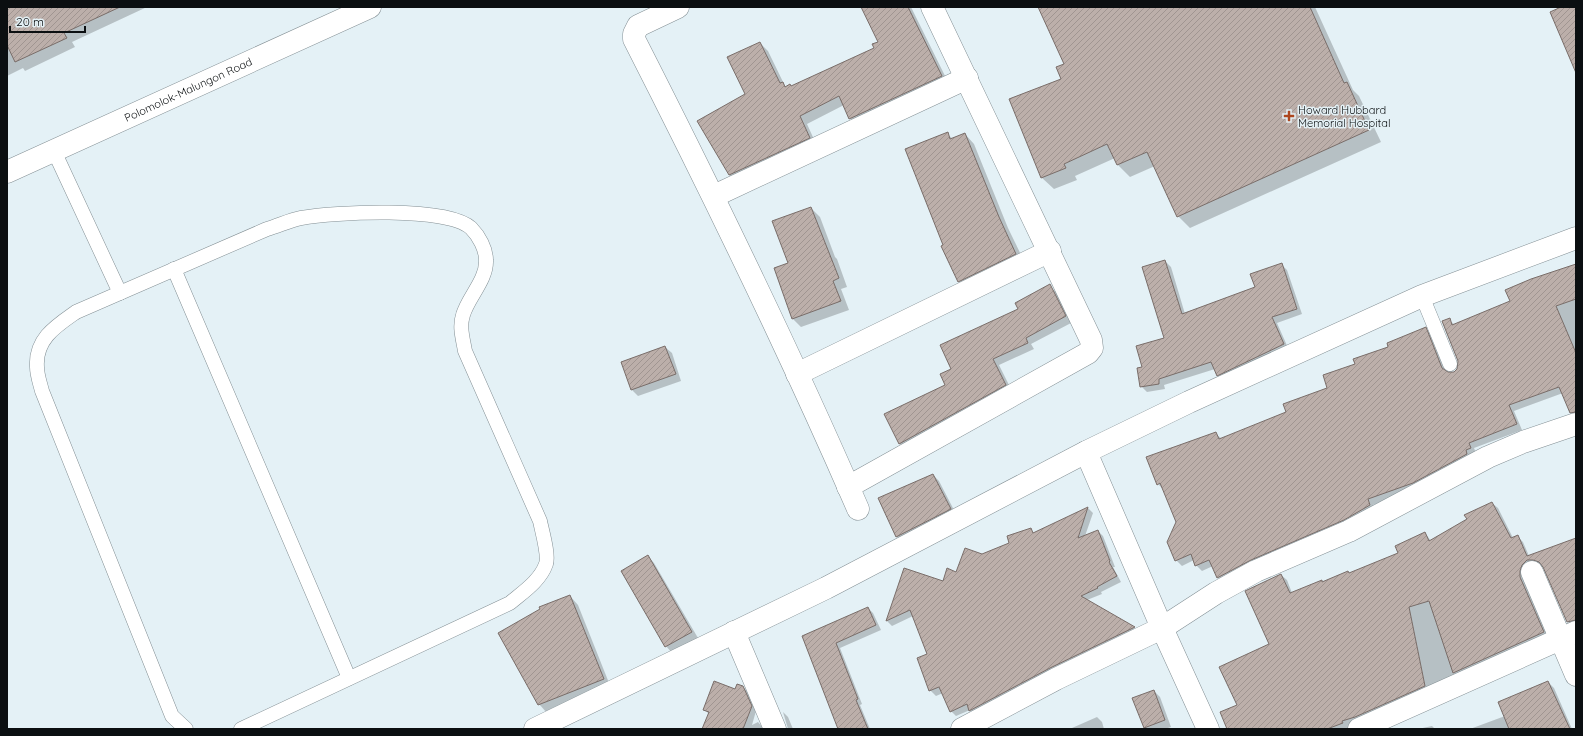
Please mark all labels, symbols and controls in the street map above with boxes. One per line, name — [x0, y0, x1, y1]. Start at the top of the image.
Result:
scale bar — [10, 8, 85, 34]
text: 20 m — [16, 14, 44, 29]
street label: Polomolok-Malungon Road — [122, 55, 254, 125]
place label: Howard Hubbard Memorial Hospital — [1298, 103, 1390, 130]
marker: Howard Hubbard Memorial Hospital — [1283, 110, 1295, 122]

